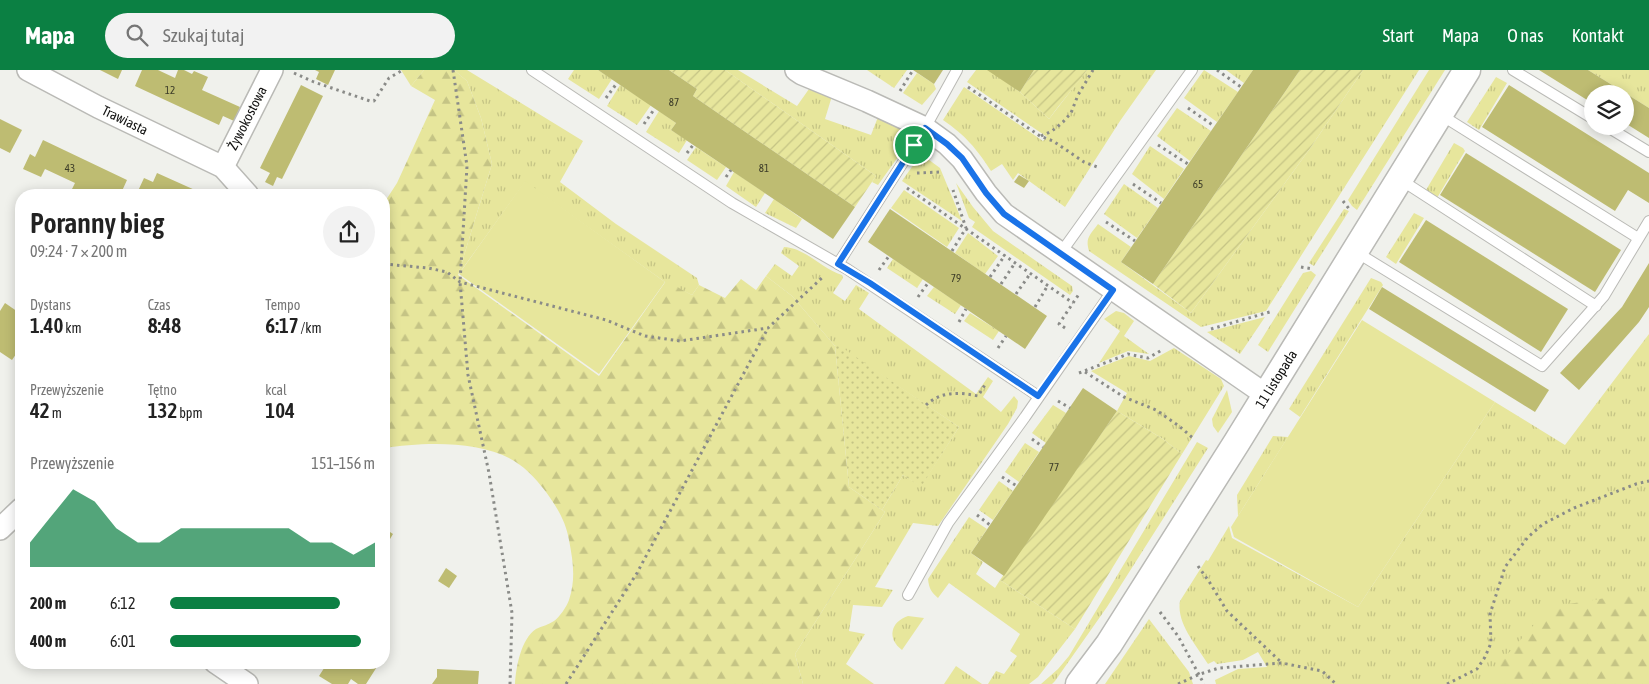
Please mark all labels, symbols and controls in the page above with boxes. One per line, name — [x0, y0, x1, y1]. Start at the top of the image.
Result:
search box — [105, 13, 455, 58]
icon: search — [123, 21, 151, 49]
text: Mapa — [25, 22, 75, 49]
text: Szukaj tutaj — [163, 24, 244, 46]
text: Start — [1382, 25, 1414, 46]
text: Mapa — [1442, 25, 1479, 46]
text: O nas — [1507, 25, 1544, 46]
text: Kontakt — [1572, 25, 1624, 46]
street label: Żywokostowa — [224, 83, 270, 153]
house number: 12 — [165, 84, 175, 96]
map controls — [1584, 85, 1634, 135]
button: layers — [1584, 85, 1634, 135]
house number: 87 — [669, 96, 679, 108]
street label: Trawiasta — [99, 102, 151, 138]
pin — [893, 124, 935, 166]
icon: arrive — [900, 131, 928, 159]
house number: 43 — [65, 162, 75, 174]
house number: 81 — [759, 162, 769, 174]
house number: 65 — [1193, 178, 1203, 190]
button: share — [323, 206, 375, 258]
text: Poranny bieg — [30, 207, 164, 239]
text: 09:24 · 7 × 200 m — [30, 242, 127, 260]
house number: 79 — [951, 272, 961, 284]
text: Dystans — [30, 297, 71, 313]
text: Czas — [148, 297, 170, 313]
text: Tempo — [265, 297, 300, 313]
text: 1.40 — [30, 313, 63, 337]
text: 8:48 — [148, 313, 181, 337]
text: 6:17 — [265, 313, 299, 337]
text: km — [63, 320, 82, 336]
text: /km — [299, 320, 322, 336]
street label: 11 Listopada — [1252, 347, 1300, 411]
text: Przewyższenie — [30, 382, 104, 398]
text: Tętno — [148, 382, 177, 398]
text: kcal — [265, 382, 287, 398]
text: 42 — [30, 398, 50, 422]
text: 132 — [148, 398, 177, 422]
text: 104 — [265, 398, 295, 422]
text: m — [50, 405, 62, 421]
text: bpm — [177, 405, 203, 421]
text: Przewyższenie — [30, 454, 114, 472]
text: 151–156 m — [311, 454, 375, 472]
house number: 77 — [1049, 461, 1059, 473]
text: 200 m — [30, 594, 66, 612]
text: 6:12 — [110, 594, 135, 612]
text: 400 m — [30, 632, 66, 650]
text: 6:01 — [110, 632, 136, 650]

